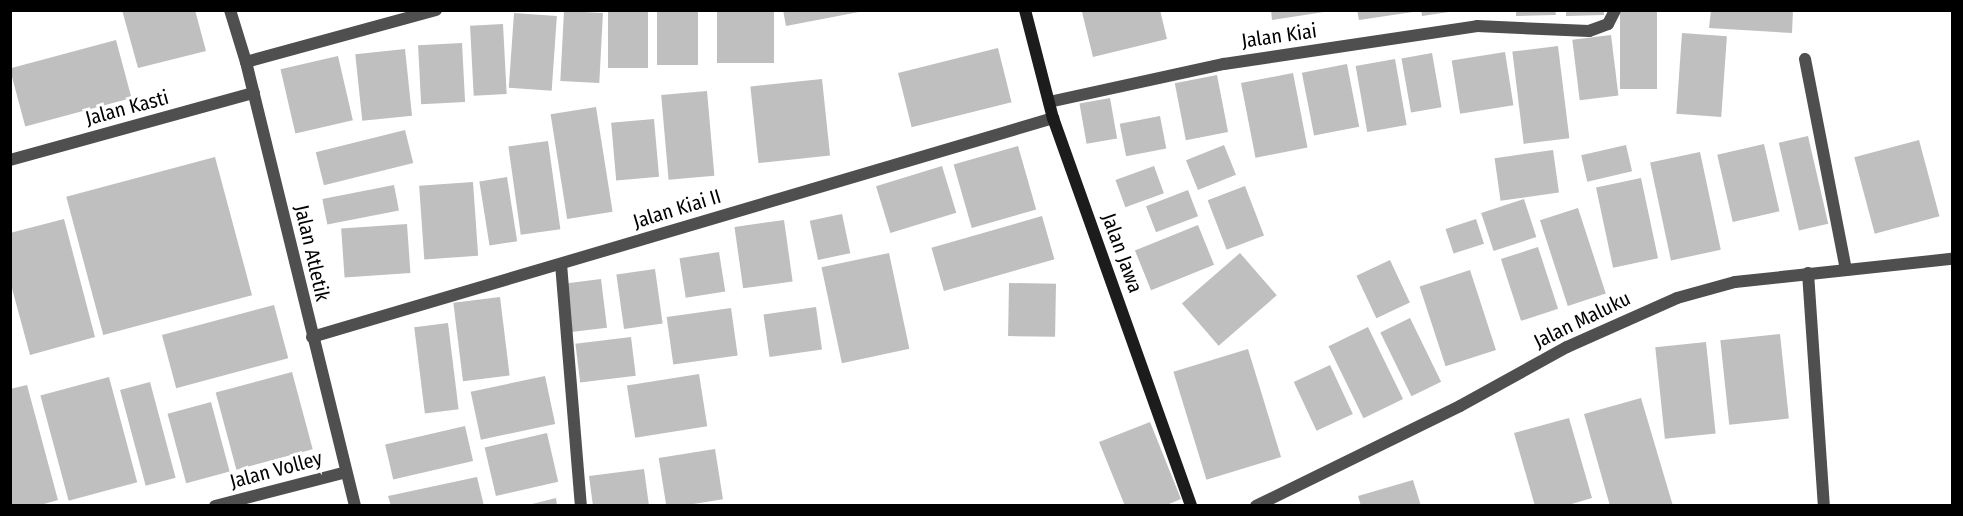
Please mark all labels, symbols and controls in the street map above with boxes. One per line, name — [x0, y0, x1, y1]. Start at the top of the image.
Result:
street label: Jalan Kiai — [1240, 19, 1318, 53]
street label: Jalan Kasti — [83, 85, 171, 131]
street label: Jalan Kiai II — [630, 184, 724, 234]
street label: Jalan Atletik — [289, 203, 335, 303]
street label: Jalan Jawa — [1097, 210, 1147, 296]
street label: Jalan Maluku — [1530, 286, 1634, 354]
street label: Jalan Volley — [227, 446, 325, 494]

